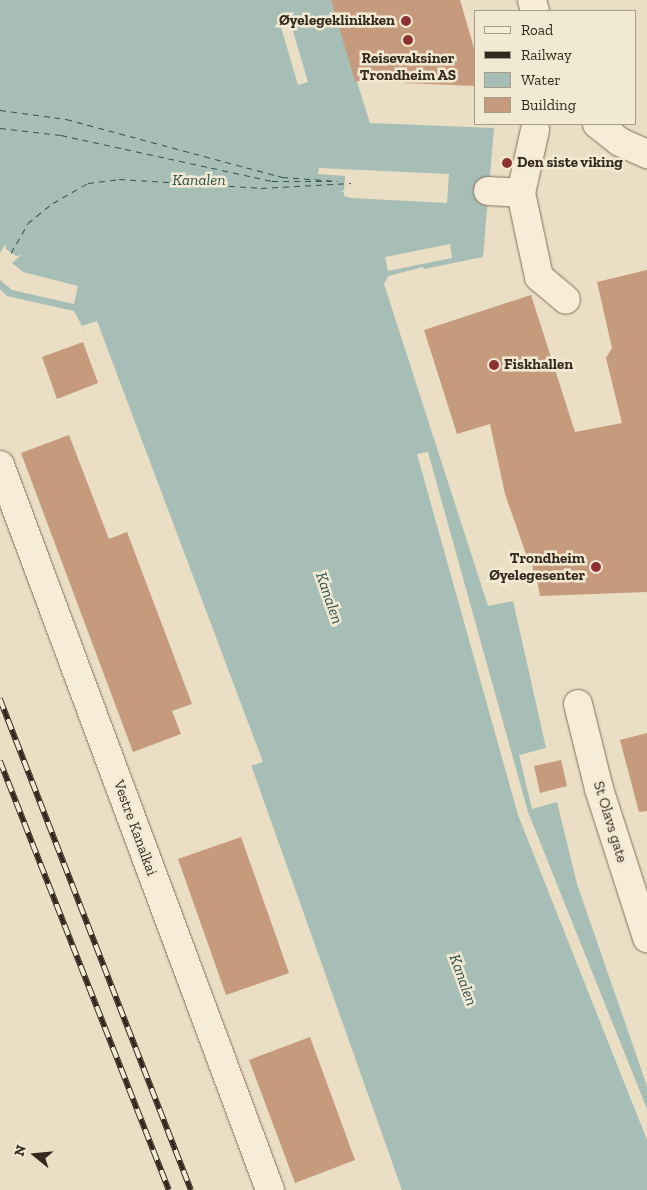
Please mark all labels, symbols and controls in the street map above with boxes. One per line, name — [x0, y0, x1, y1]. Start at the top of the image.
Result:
legend — [474, 10, 637, 125]
place label: Øyelegeklinikken — [279, 12, 395, 30]
marker: Øyelegeklinikken — [399, 14, 413, 28]
text: Road — [521, 21, 553, 39]
marker: Reisevaksiner Trondheim AS — [401, 33, 415, 47]
text: Railway — [521, 46, 572, 64]
place label: Reisevaksiner Trondheim AS — [360, 49, 456, 84]
text: Water — [521, 71, 561, 89]
text: Building — [521, 96, 576, 114]
place label: Den siste viking — [517, 154, 623, 172]
marker: Den siste viking — [501, 157, 513, 169]
water label: Kanalen — [172, 170, 226, 190]
place label: Fiskhallen — [504, 356, 573, 374]
marker: Fiskhallen — [488, 359, 500, 371]
place label: Trondheim Øyelegesenter — [489, 549, 585, 584]
marker: Trondheim Øyelegesenter — [589, 560, 603, 574]
water label: Kanalen — [311, 570, 347, 626]
street label: Vestre Kanalkai — [109, 778, 161, 878]
street label: St Olavs gate — [589, 779, 631, 865]
water label: Kanalen — [445, 952, 481, 1008]
north arrow — [10, 1130, 60, 1180]
text: N — [10, 1143, 30, 1158]

